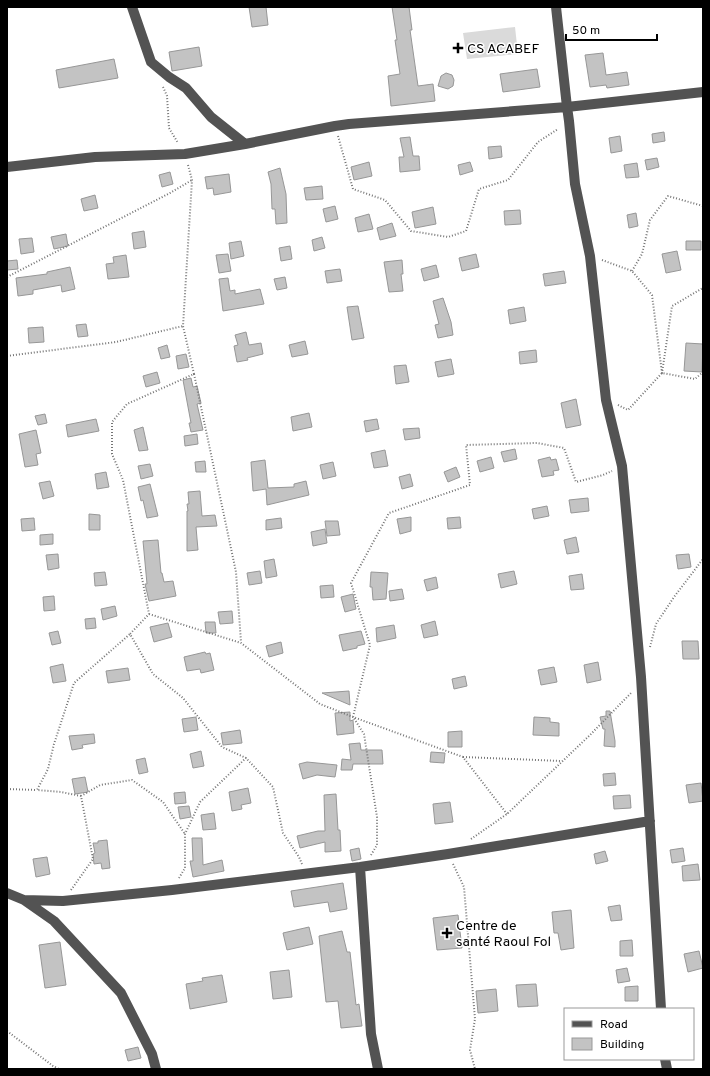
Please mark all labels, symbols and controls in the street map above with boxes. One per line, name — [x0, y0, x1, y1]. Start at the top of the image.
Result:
scale bar — [566, 16, 657, 42]
text: 50 m — [572, 23, 600, 39]
place label: CS ACABEF — [467, 41, 539, 58]
marker: CS ACABEF — [452, 42, 464, 54]
place label: Centre de santé Raoul Fol — [456, 918, 551, 951]
marker: Centre de santé Raoul Fol — [441, 927, 453, 939]
legend — [564, 1008, 694, 1060]
text: Road — [600, 1017, 628, 1033]
text: Building — [600, 1037, 644, 1053]

